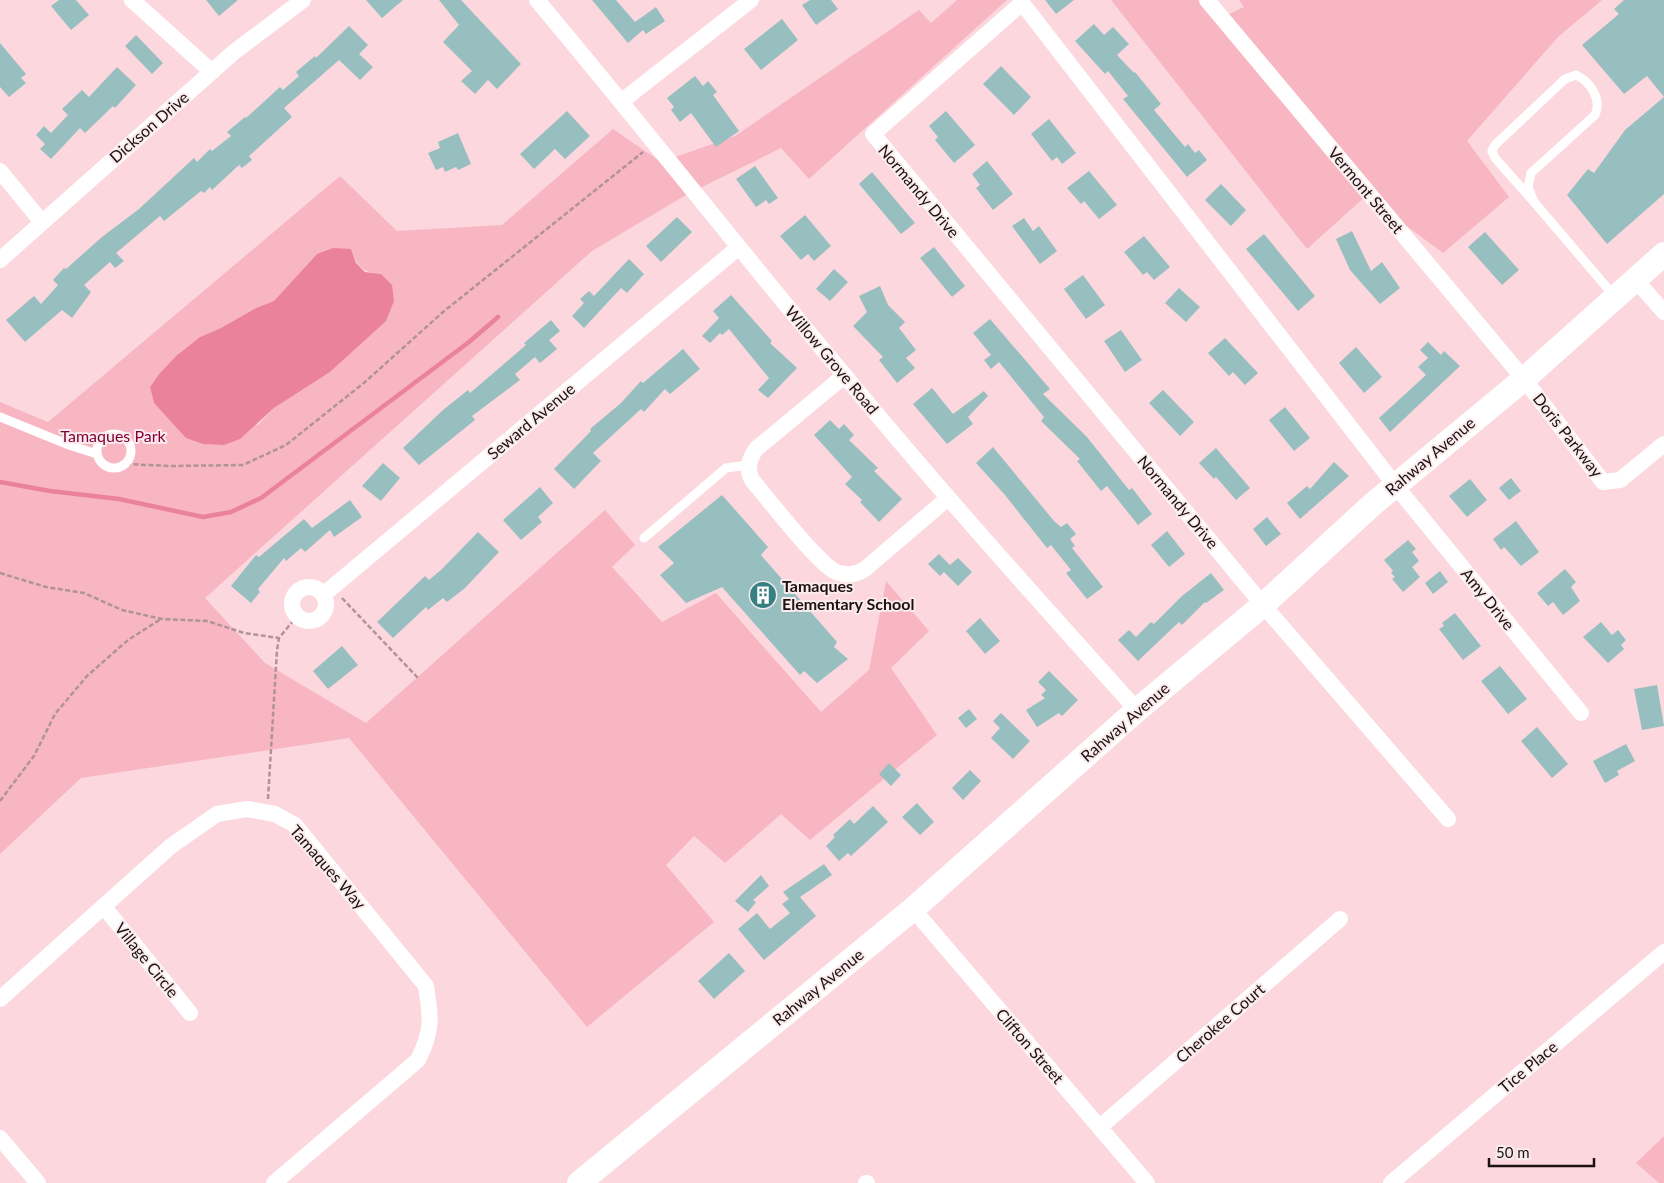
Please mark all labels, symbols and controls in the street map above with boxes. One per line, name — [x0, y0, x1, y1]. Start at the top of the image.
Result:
street label: Dickson Drive — [105, 87, 192, 166]
street label: Normandy Drive — [875, 140, 964, 241]
street label: Vermont Street — [1325, 143, 1408, 237]
street label: Willow Grove Road — [782, 302, 883, 418]
street label: Seward Avenue — [483, 378, 578, 463]
street label: Doris Parkway — [1530, 389, 1608, 481]
street label: Rahway Avenue — [1381, 413, 1478, 499]
park label: Tamaques Park — [60, 426, 167, 445]
street label: Normandy Drive — [1134, 451, 1223, 552]
street label: Amy Drive — [1458, 564, 1519, 633]
place label: Tamaques Elementary School — [782, 576, 914, 613]
building icon: Tamaques Elementary School — [748, 580, 778, 610]
street label: Rahway Avenue — [1076, 678, 1173, 765]
street label: Tamaques Way — [287, 821, 371, 913]
street label: Village Circle — [111, 918, 183, 1001]
street label: Rahway Avenue — [768, 944, 867, 1029]
street label: Cherokee Court — [1171, 979, 1268, 1066]
street label: Clifton Street — [993, 1004, 1068, 1087]
street label: Tice Place — [1495, 1037, 1561, 1097]
scale bar — [1489, 1136, 1594, 1168]
text: 50 m — [1496, 1143, 1530, 1161]

